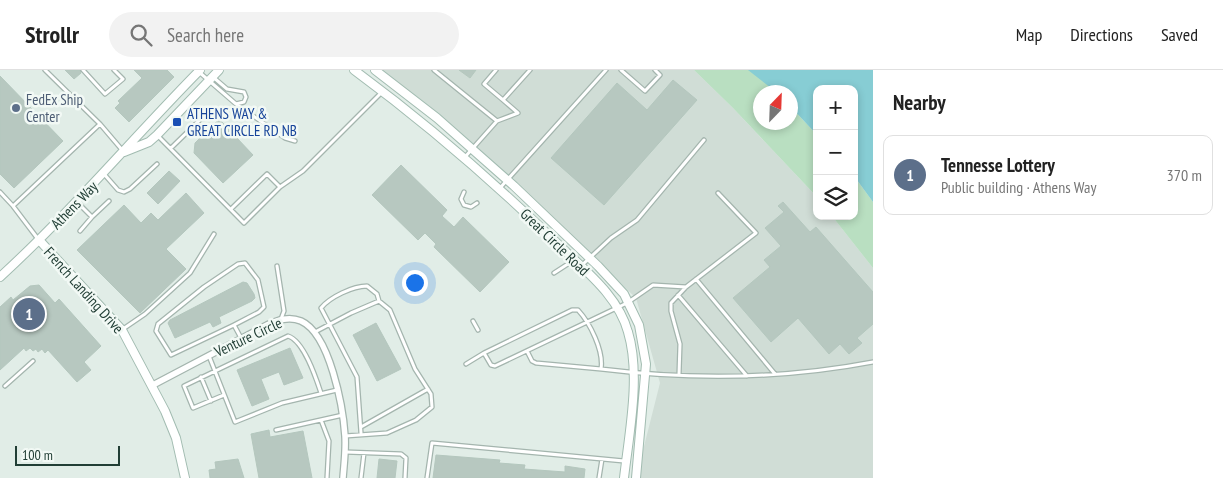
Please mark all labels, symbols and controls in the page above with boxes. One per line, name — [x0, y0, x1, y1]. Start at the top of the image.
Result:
search box — [109, 12, 459, 57]
text: Strollr — [25, 19, 79, 50]
icon: search — [127, 21, 155, 49]
text: Search here — [167, 23, 244, 47]
text: Map — [1016, 23, 1042, 46]
text: Directions — [1070, 23, 1133, 46]
text: Saved — [1161, 23, 1198, 46]
north arrow — [753, 85, 798, 130]
map controls — [813, 85, 858, 220]
button: + — [813, 85, 858, 130]
text: Nearby — [893, 89, 946, 116]
place label: FedEx Ship Center — [26, 90, 83, 126]
marker: FedEx Ship Center — [10, 102, 22, 114]
place label: ATHENS WAY & GREAT CIRCLE RD NB — [187, 104, 297, 140]
marker: ATHENS WAY & GREAT CIRCLE RD NB — [171, 116, 183, 128]
button: − — [813, 130, 858, 175]
text: Tennesse Lottery — [941, 153, 1055, 177]
text: 1 — [906, 165, 914, 185]
text: 370 m — [1167, 165, 1202, 185]
button: layers — [813, 175, 858, 220]
street label: Athens Way — [46, 177, 102, 233]
text: Public building · Athens Way — [941, 177, 1096, 197]
street label: Great Circle Road — [516, 204, 594, 280]
street label: French Landing Drive — [40, 243, 128, 337]
your location — [402, 270, 428, 296]
pin: 1 — [13, 295, 45, 333]
street label: Venture Circle — [210, 313, 285, 361]
scale bar — [15, 443, 120, 466]
text: 100 m — [22, 446, 53, 464]

